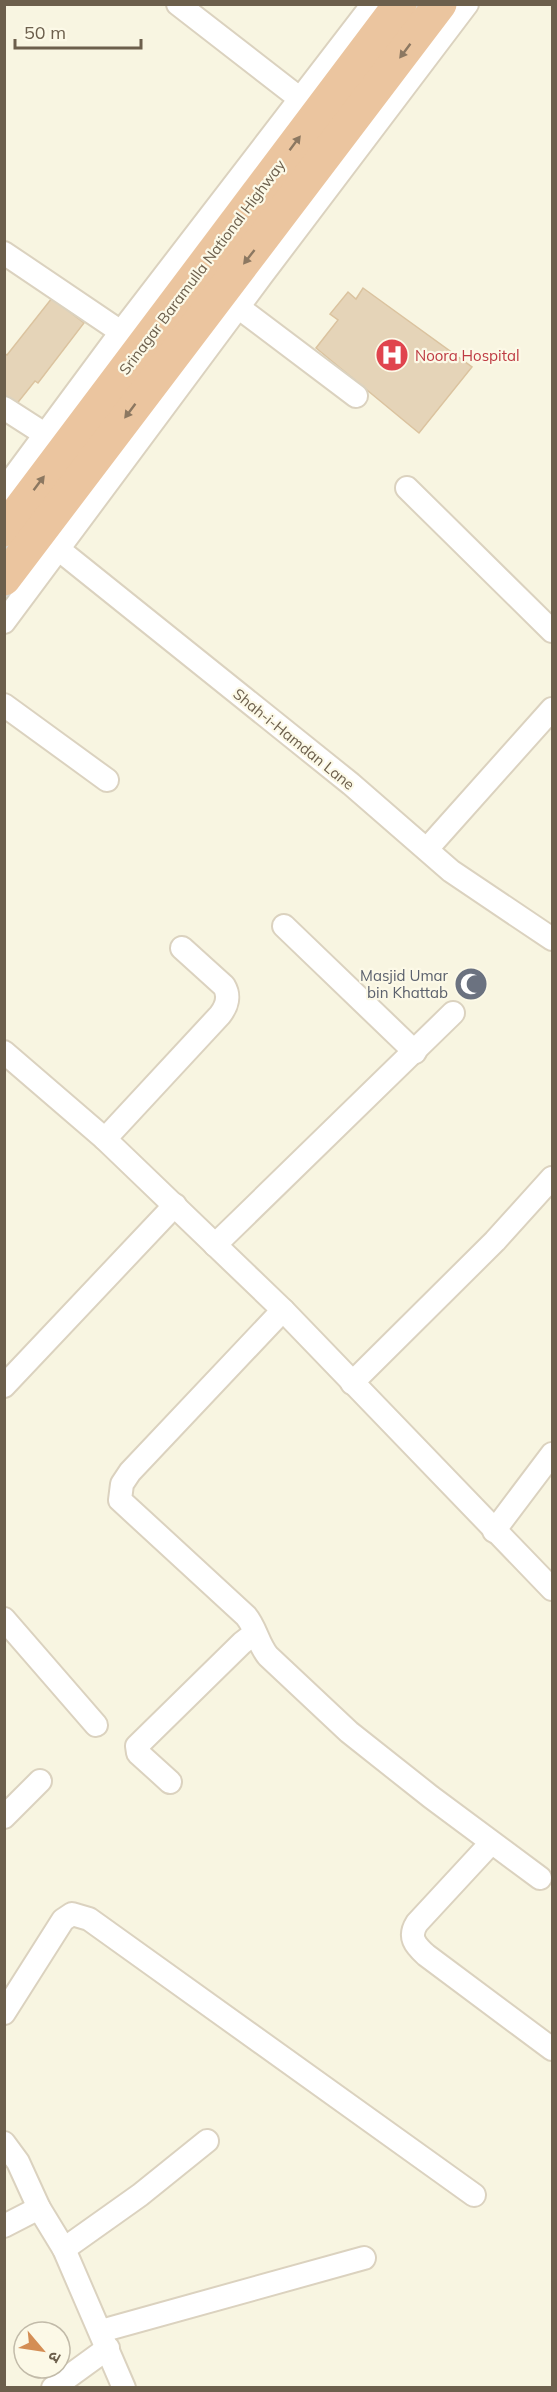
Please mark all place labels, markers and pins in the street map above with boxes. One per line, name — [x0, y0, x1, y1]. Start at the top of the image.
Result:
hospital icon: Noora Hospital — [374, 337, 410, 373]
place label: Noora Hospital — [415, 346, 520, 365]
place label: Masjid Umar bin Khattab — [360, 966, 449, 1002]
mosque icon: Masjid Umar bin Khattab — [453, 966, 489, 1002]

